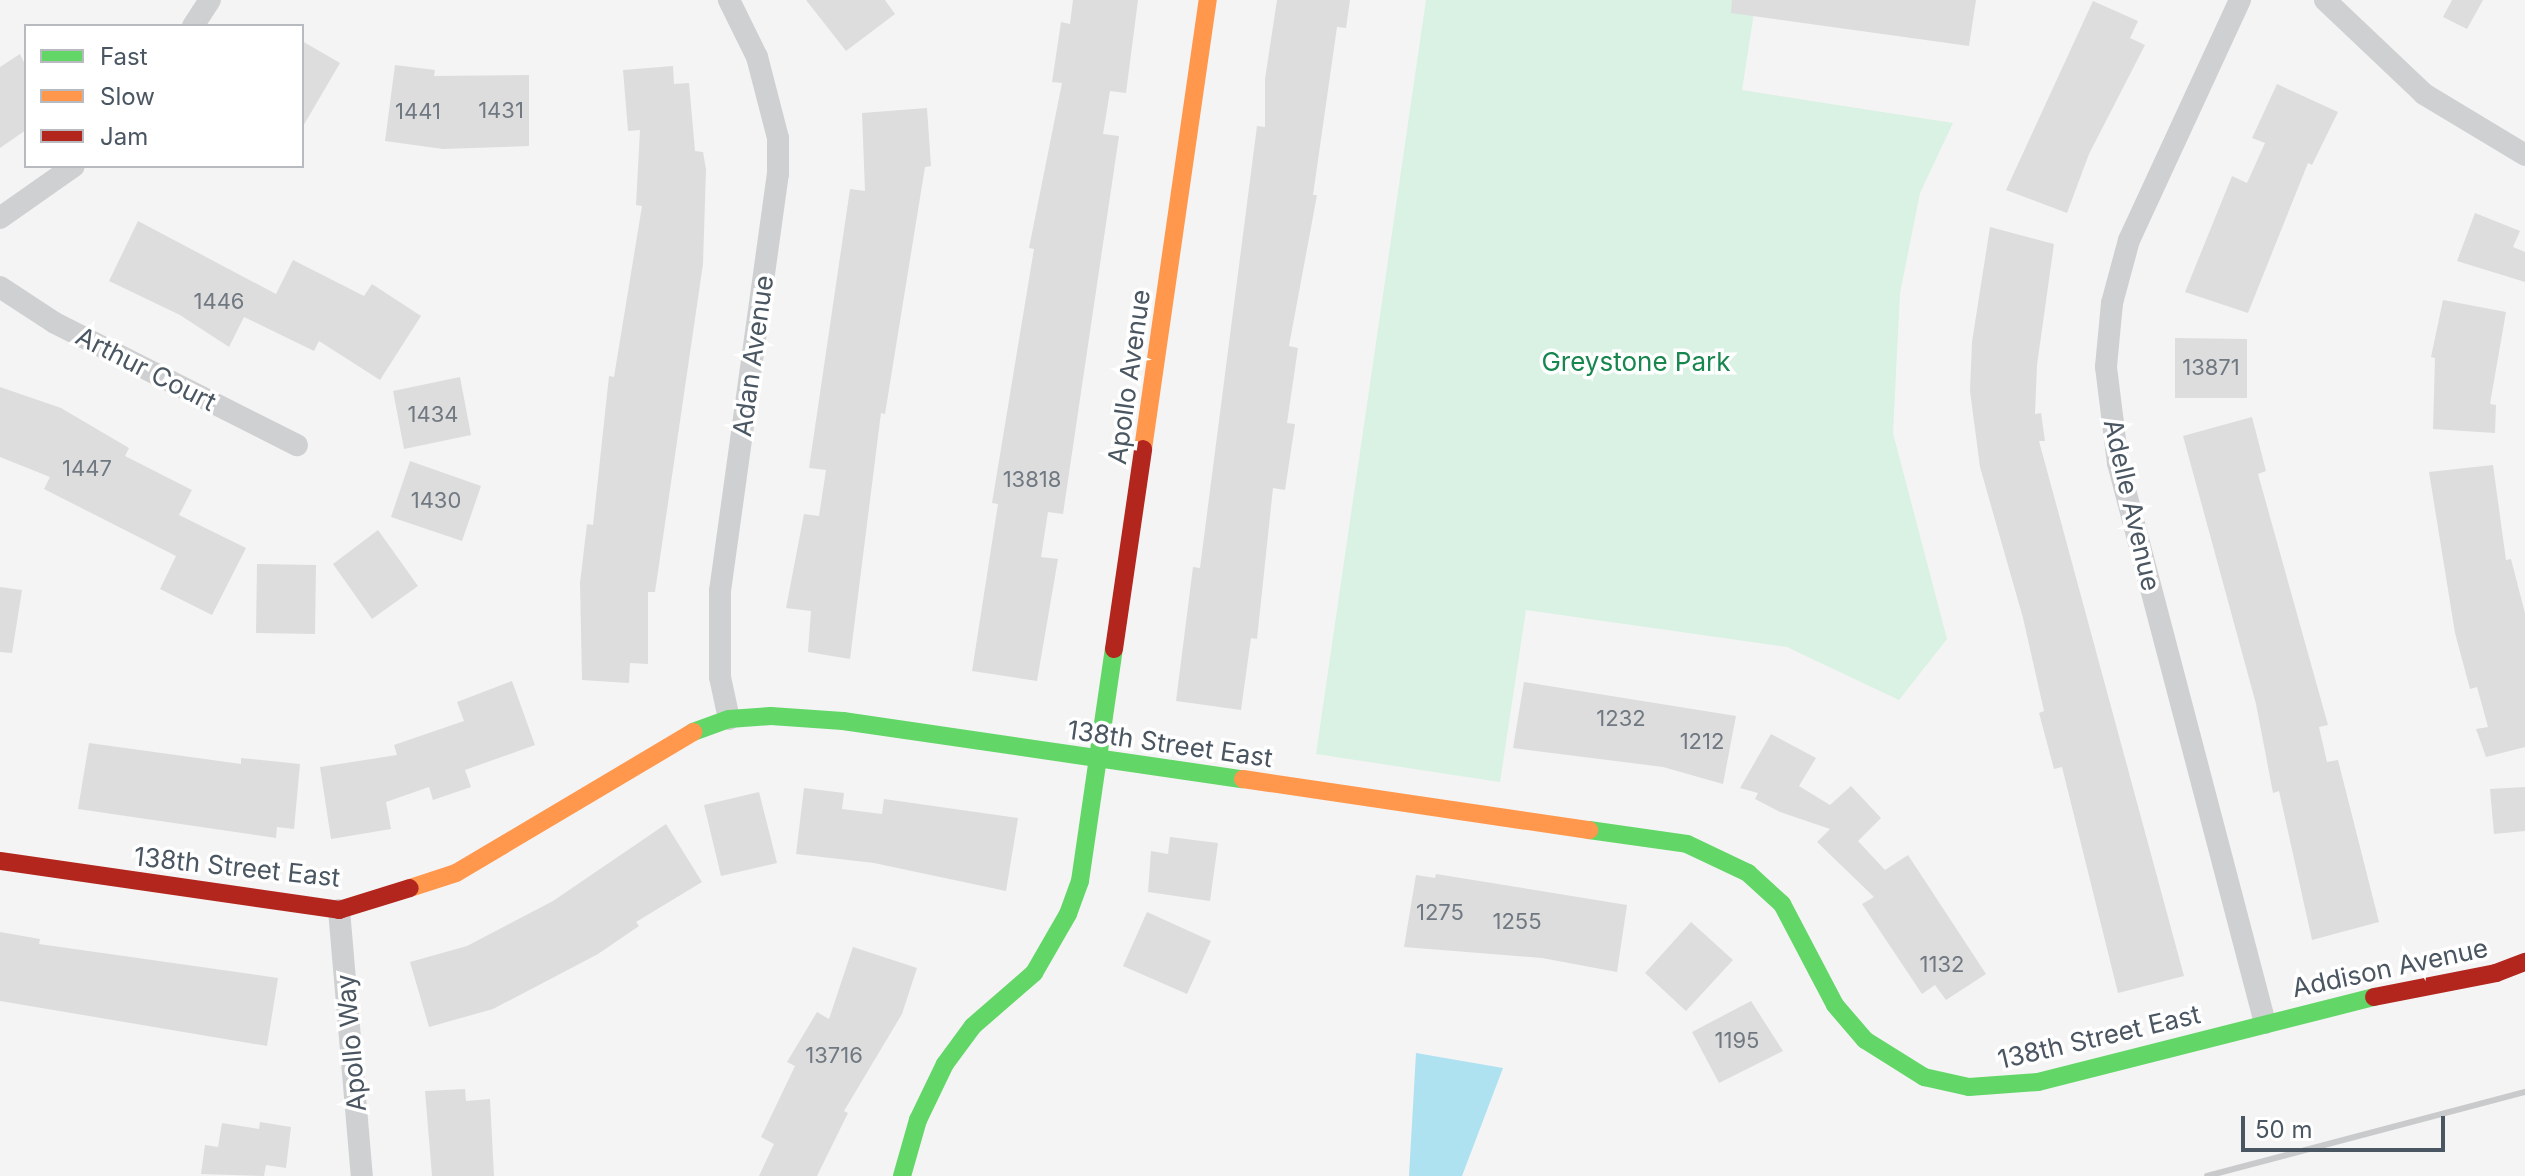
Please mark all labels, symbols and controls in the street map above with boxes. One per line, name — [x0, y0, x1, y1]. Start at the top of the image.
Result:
legend — [24, 24, 304, 168]
text: Fast — [100, 42, 148, 71]
text: Slow — [100, 82, 155, 111]
house number: 1431 — [478, 98, 524, 124]
house number: 1441 — [395, 99, 441, 125]
text: Jam — [100, 122, 148, 151]
street label: Adan Avenue — [726, 273, 780, 439]
street label: Apollo Avenue — [1101, 288, 1157, 466]
house number: 1446 — [193, 289, 245, 315]
street label: Arthur Court — [71, 320, 221, 418]
park label: Greystone Park — [1541, 346, 1731, 378]
house number: 13871 — [2182, 355, 2240, 381]
house number: 1434 — [408, 402, 458, 428]
street label: Adelle Avenue — [2097, 416, 2167, 594]
house number: 1447 — [62, 456, 112, 482]
house number: 13818 — [1003, 467, 1061, 493]
house number: 1430 — [411, 488, 461, 514]
house number: 1232 — [1596, 706, 1646, 732]
street label: 138th Street East — [1065, 714, 1275, 774]
house number: 1212 — [1680, 729, 1724, 755]
street label: 138th Street East — [132, 841, 342, 893]
house number: 1275 — [1416, 900, 1464, 926]
house number: 1255 — [1492, 909, 1542, 935]
street label: Addison Avenue — [2289, 932, 2491, 1004]
house number: 1132 — [1920, 952, 1964, 978]
street label: Apollo Way — [329, 973, 373, 1113]
street label: 138th Street East — [1995, 999, 2203, 1075]
house number: 1195 — [1715, 1028, 1759, 1054]
house number: 13716 — [805, 1043, 863, 1069]
scale bar — [2245, 1100, 2449, 1150]
text: 50 m — [2255, 1115, 2313, 1144]

